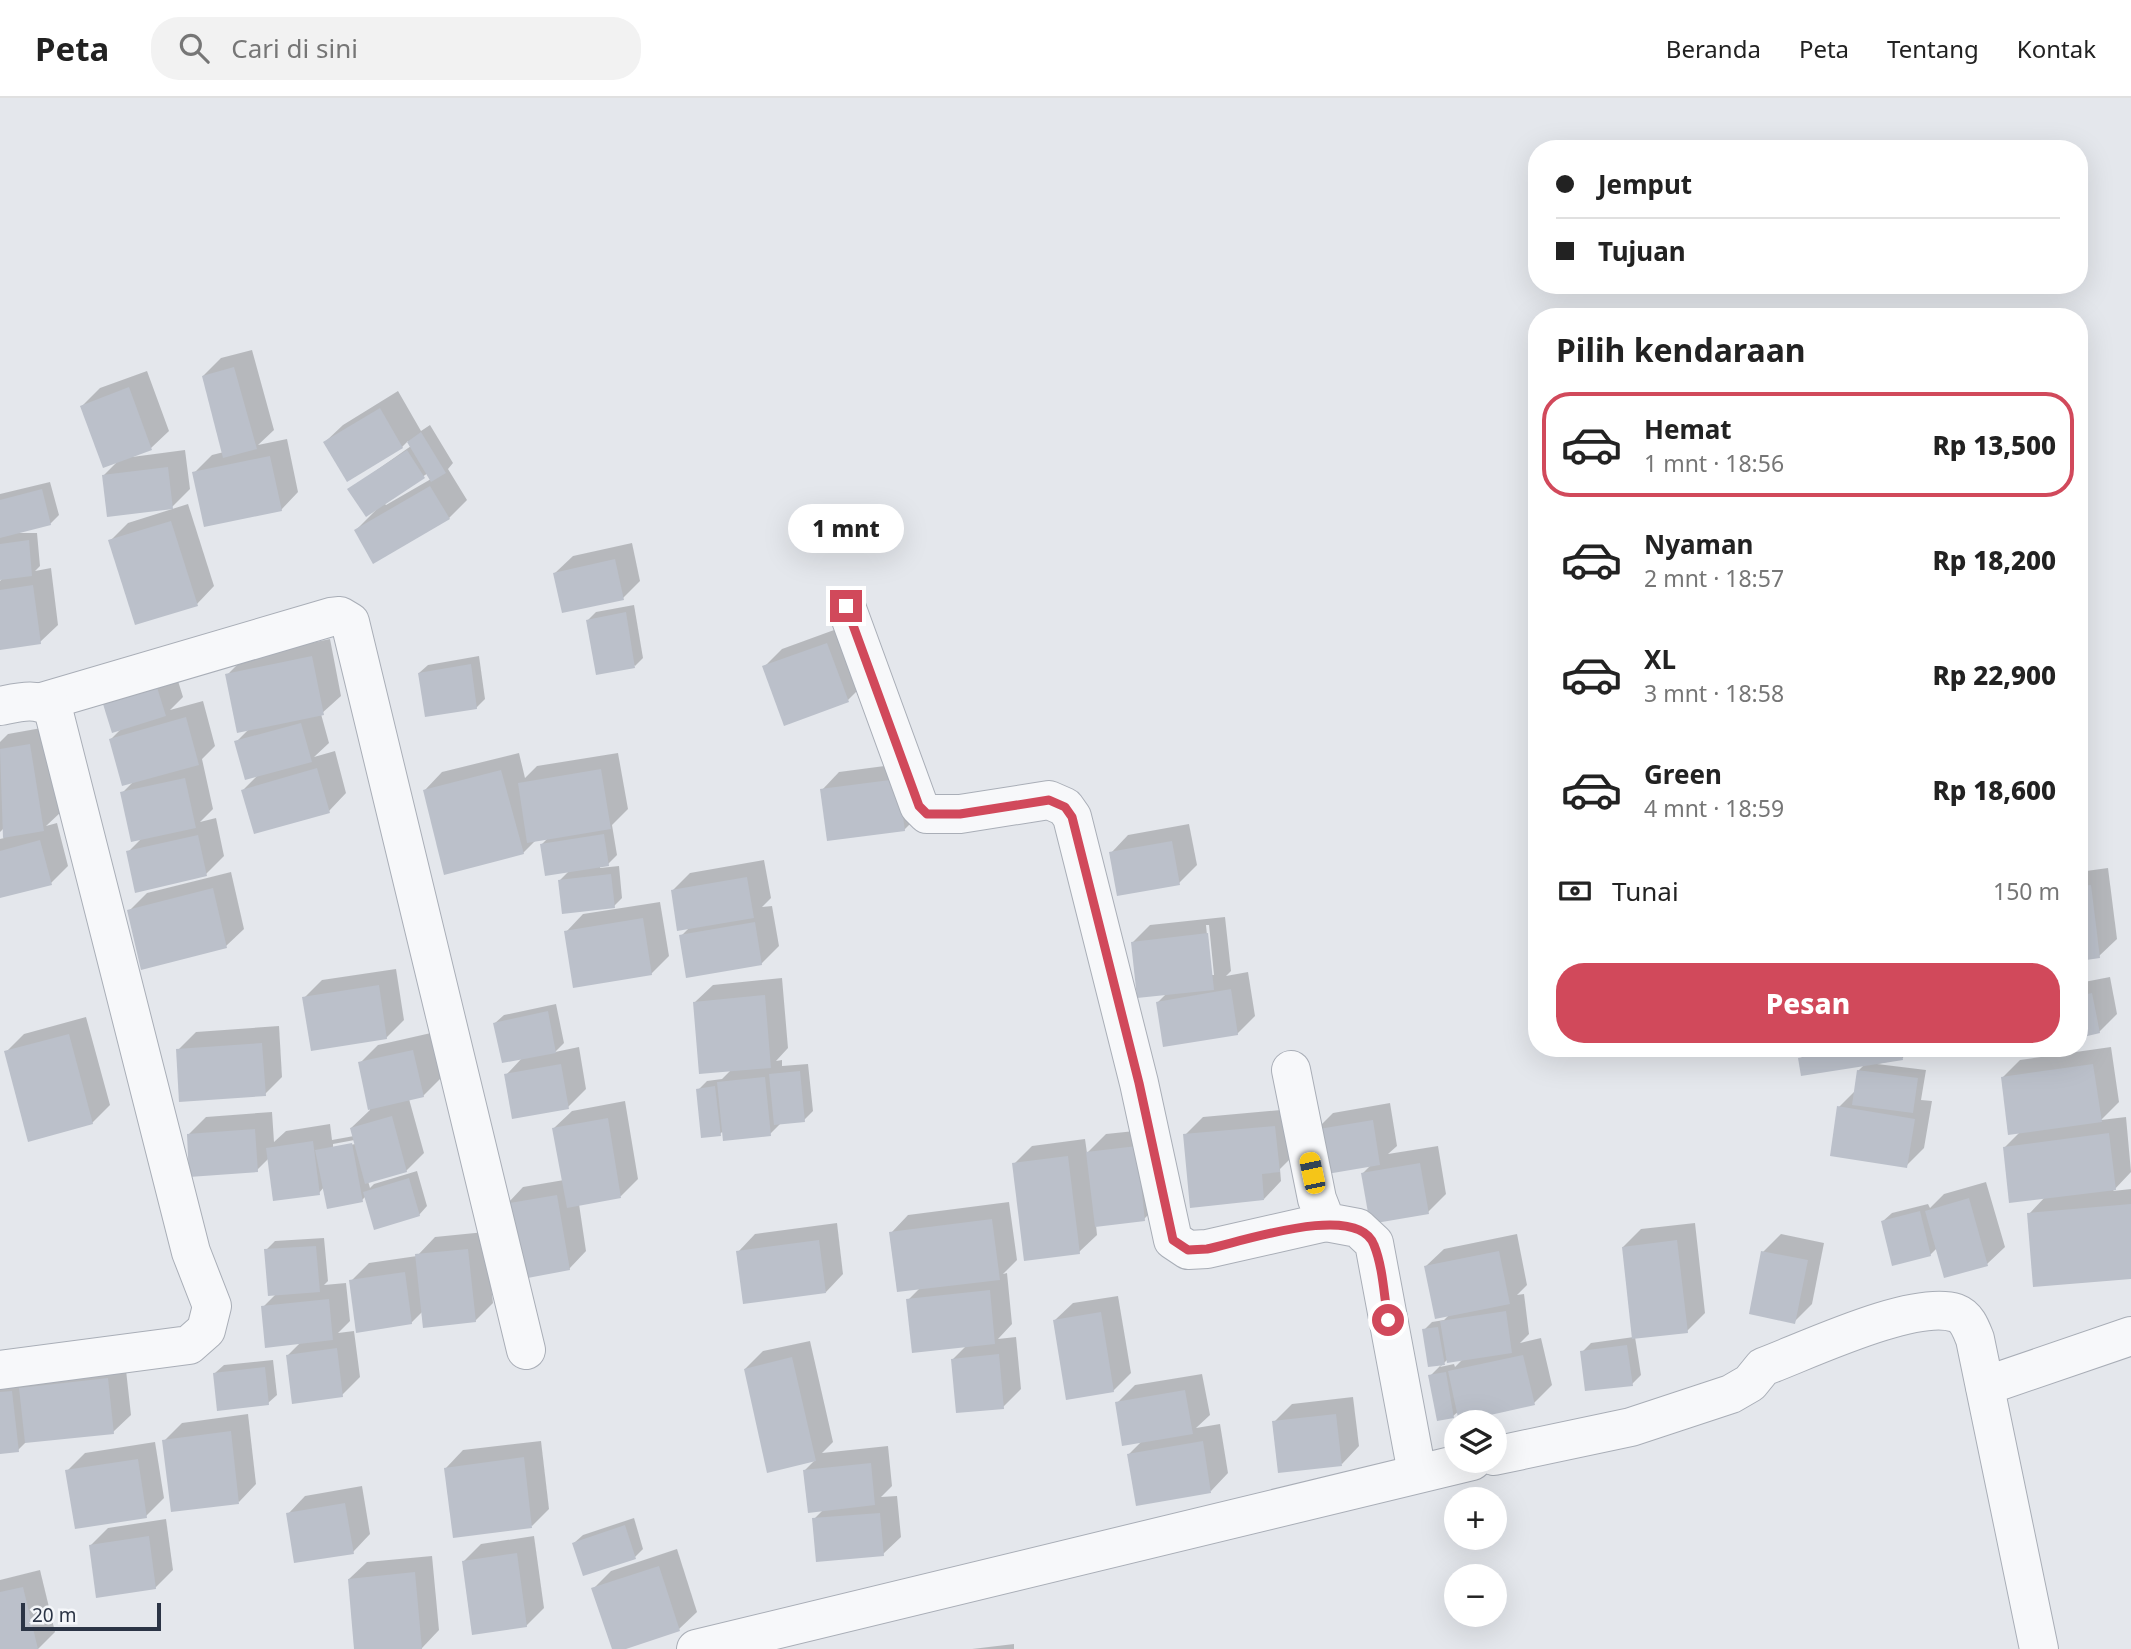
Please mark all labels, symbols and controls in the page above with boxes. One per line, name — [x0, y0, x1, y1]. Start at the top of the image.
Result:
search box — [151, 17, 641, 80]
text: Peta — [35, 26, 109, 71]
icon: search — [175, 29, 213, 67]
text: Cari di sini — [231, 30, 358, 66]
text: Beranda — [1666, 32, 1761, 65]
text: Peta — [1799, 32, 1849, 65]
text: Tentang — [1887, 32, 1979, 65]
text: Kontak — [2017, 32, 2096, 65]
text: Jemput — [1598, 166, 1692, 202]
text: Tujuan — [1598, 233, 1686, 269]
text: Pilih kendaraan — [1556, 328, 1806, 371]
text: Hemat — [1644, 411, 1732, 447]
icon: car — [1560, 413, 1623, 476]
text: Rp 13,500 — [1933, 427, 2056, 463]
text: 1 mnt · 18:56 — [1644, 447, 1784, 479]
callout: 1 mnt — [788, 504, 904, 554]
text: 1 mnt — [812, 512, 880, 544]
text: Nyaman — [1644, 526, 1753, 562]
icon: car — [1560, 528, 1623, 591]
text: Rp 18,200 — [1933, 542, 2056, 578]
text: 2 mnt · 18:57 — [1644, 562, 1784, 594]
route end — [830, 590, 862, 622]
text: XL — [1644, 641, 1676, 677]
icon: car — [1560, 643, 1623, 706]
text: Rp 22,900 — [1933, 657, 2056, 693]
text: 3 mnt · 18:58 — [1644, 677, 1784, 709]
text: Green — [1644, 756, 1722, 792]
icon: car — [1560, 758, 1623, 821]
text: Rp 18,600 — [1933, 772, 2056, 808]
text: 4 mnt · 18:59 — [1644, 792, 1784, 824]
icon: cash — [1556, 872, 1594, 910]
text: Tunai — [1612, 873, 1679, 909]
text: 150 m — [1993, 875, 2060, 907]
button: Pesan — [1556, 963, 2060, 1043]
car — [1298, 1150, 1327, 1196]
route start — [1372, 1304, 1404, 1336]
map controls — [1444, 1410, 1507, 1627]
button: layers — [1444, 1410, 1507, 1473]
button: + — [1444, 1487, 1507, 1550]
button: − — [1444, 1564, 1507, 1627]
scale bar — [21, 1600, 161, 1632]
text: 20 m — [32, 1602, 76, 1628]

